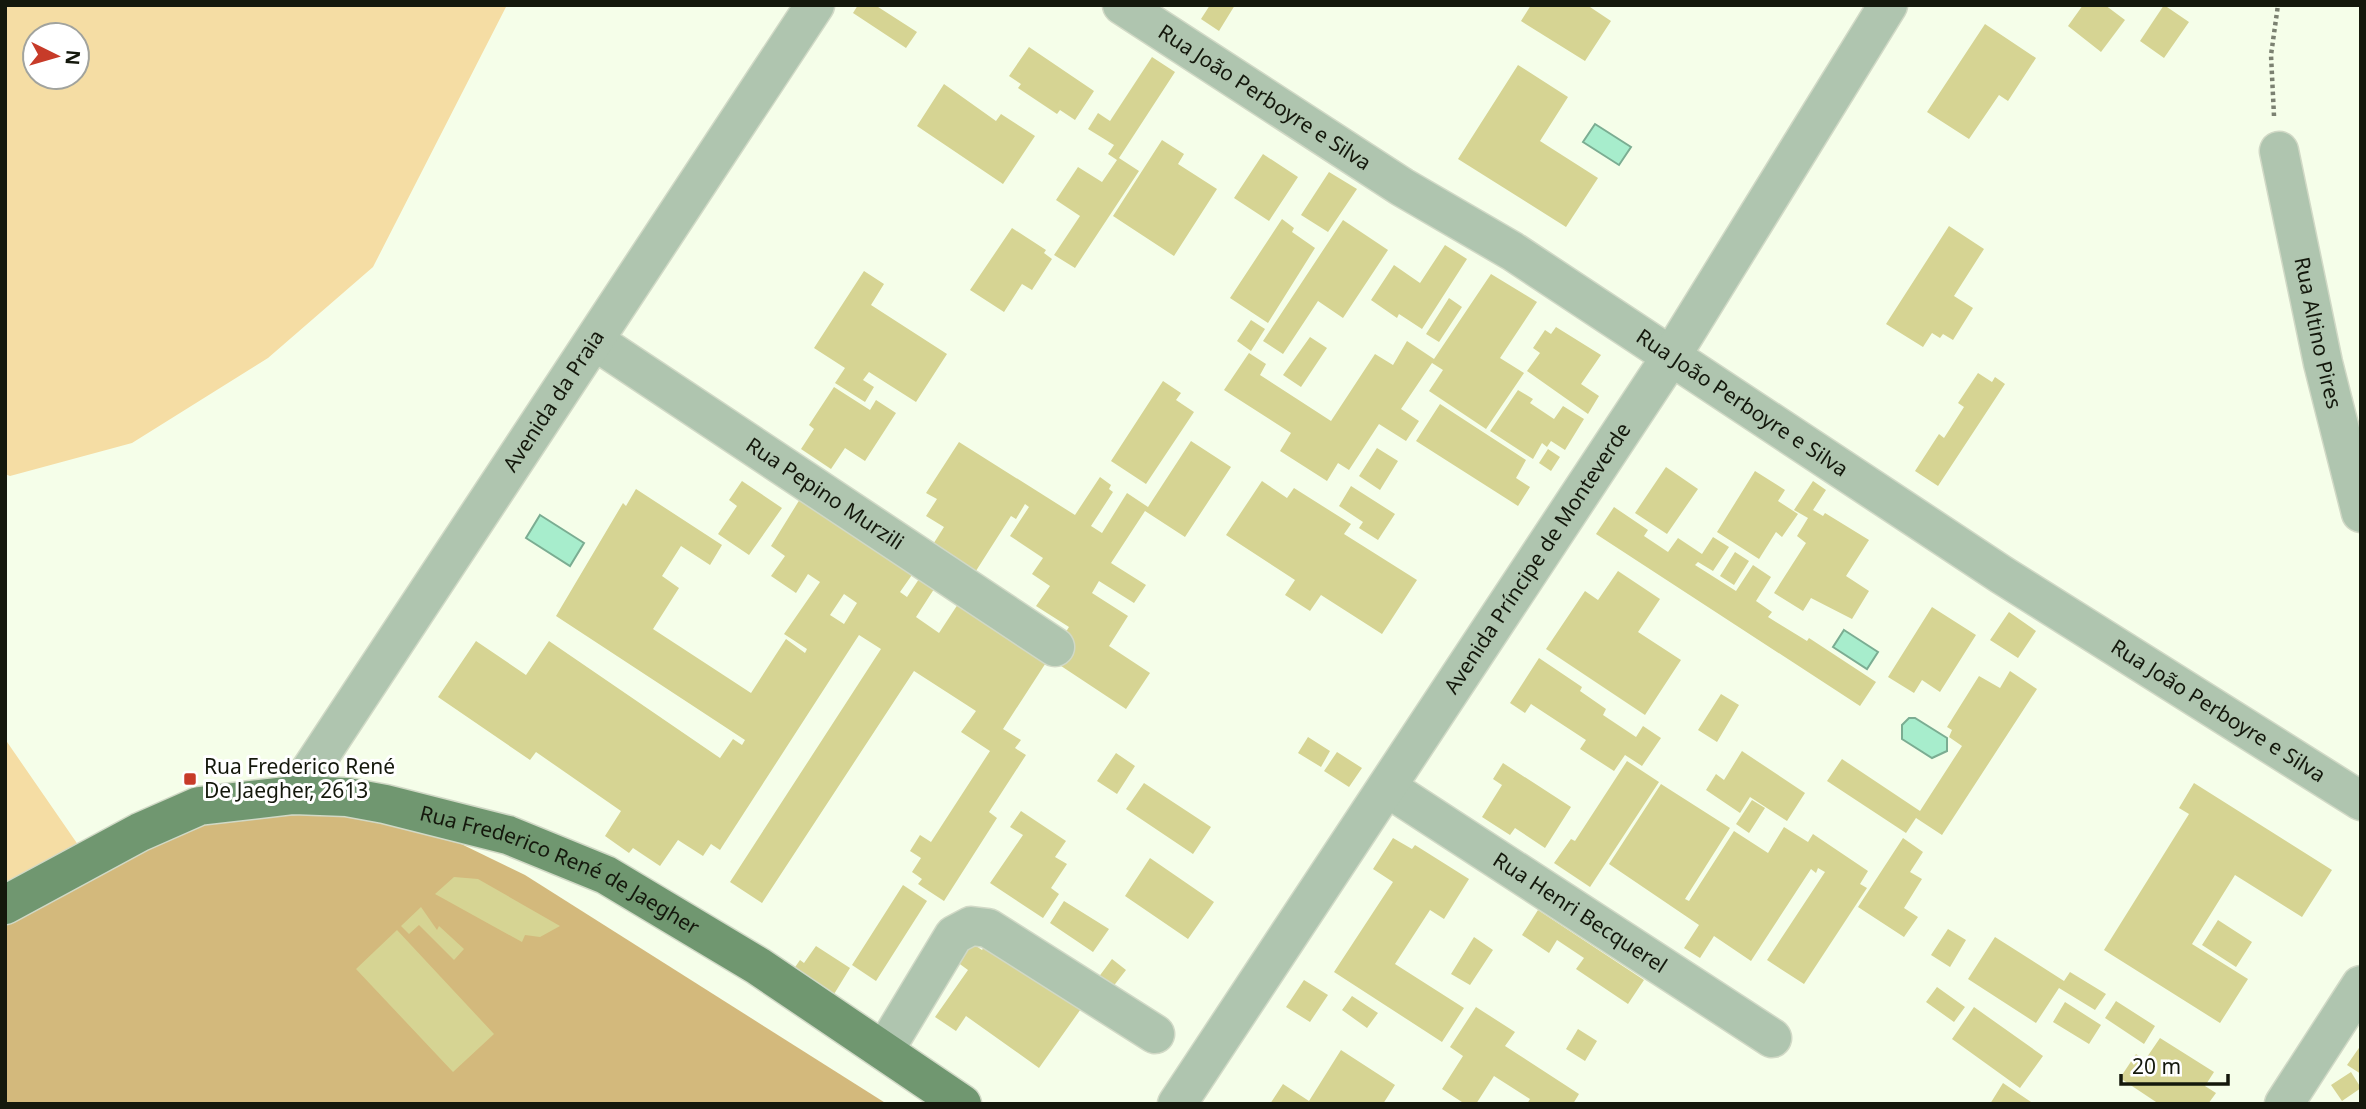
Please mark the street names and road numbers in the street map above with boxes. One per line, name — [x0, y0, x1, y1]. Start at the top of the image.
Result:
street label: Rua João Perboyre e Silva — [1153, 17, 1377, 176]
street label: Rua Altino Pires — [2288, 254, 2349, 412]
street label: Rua João Perboyre e Silva — [1631, 322, 1854, 483]
street label: Avenida da Praia — [496, 324, 610, 477]
street label: Avenida Príncipe de Monteverde — [1437, 417, 1637, 699]
street label: Rua Pepino Murzili — [741, 430, 910, 556]
street label: Rua João Perboyre e Silva — [2106, 632, 2331, 788]
street label: Rua Frederico René de Jaegher — [417, 798, 705, 941]
street label: Rua Henri Becquerel — [1488, 845, 1673, 979]

